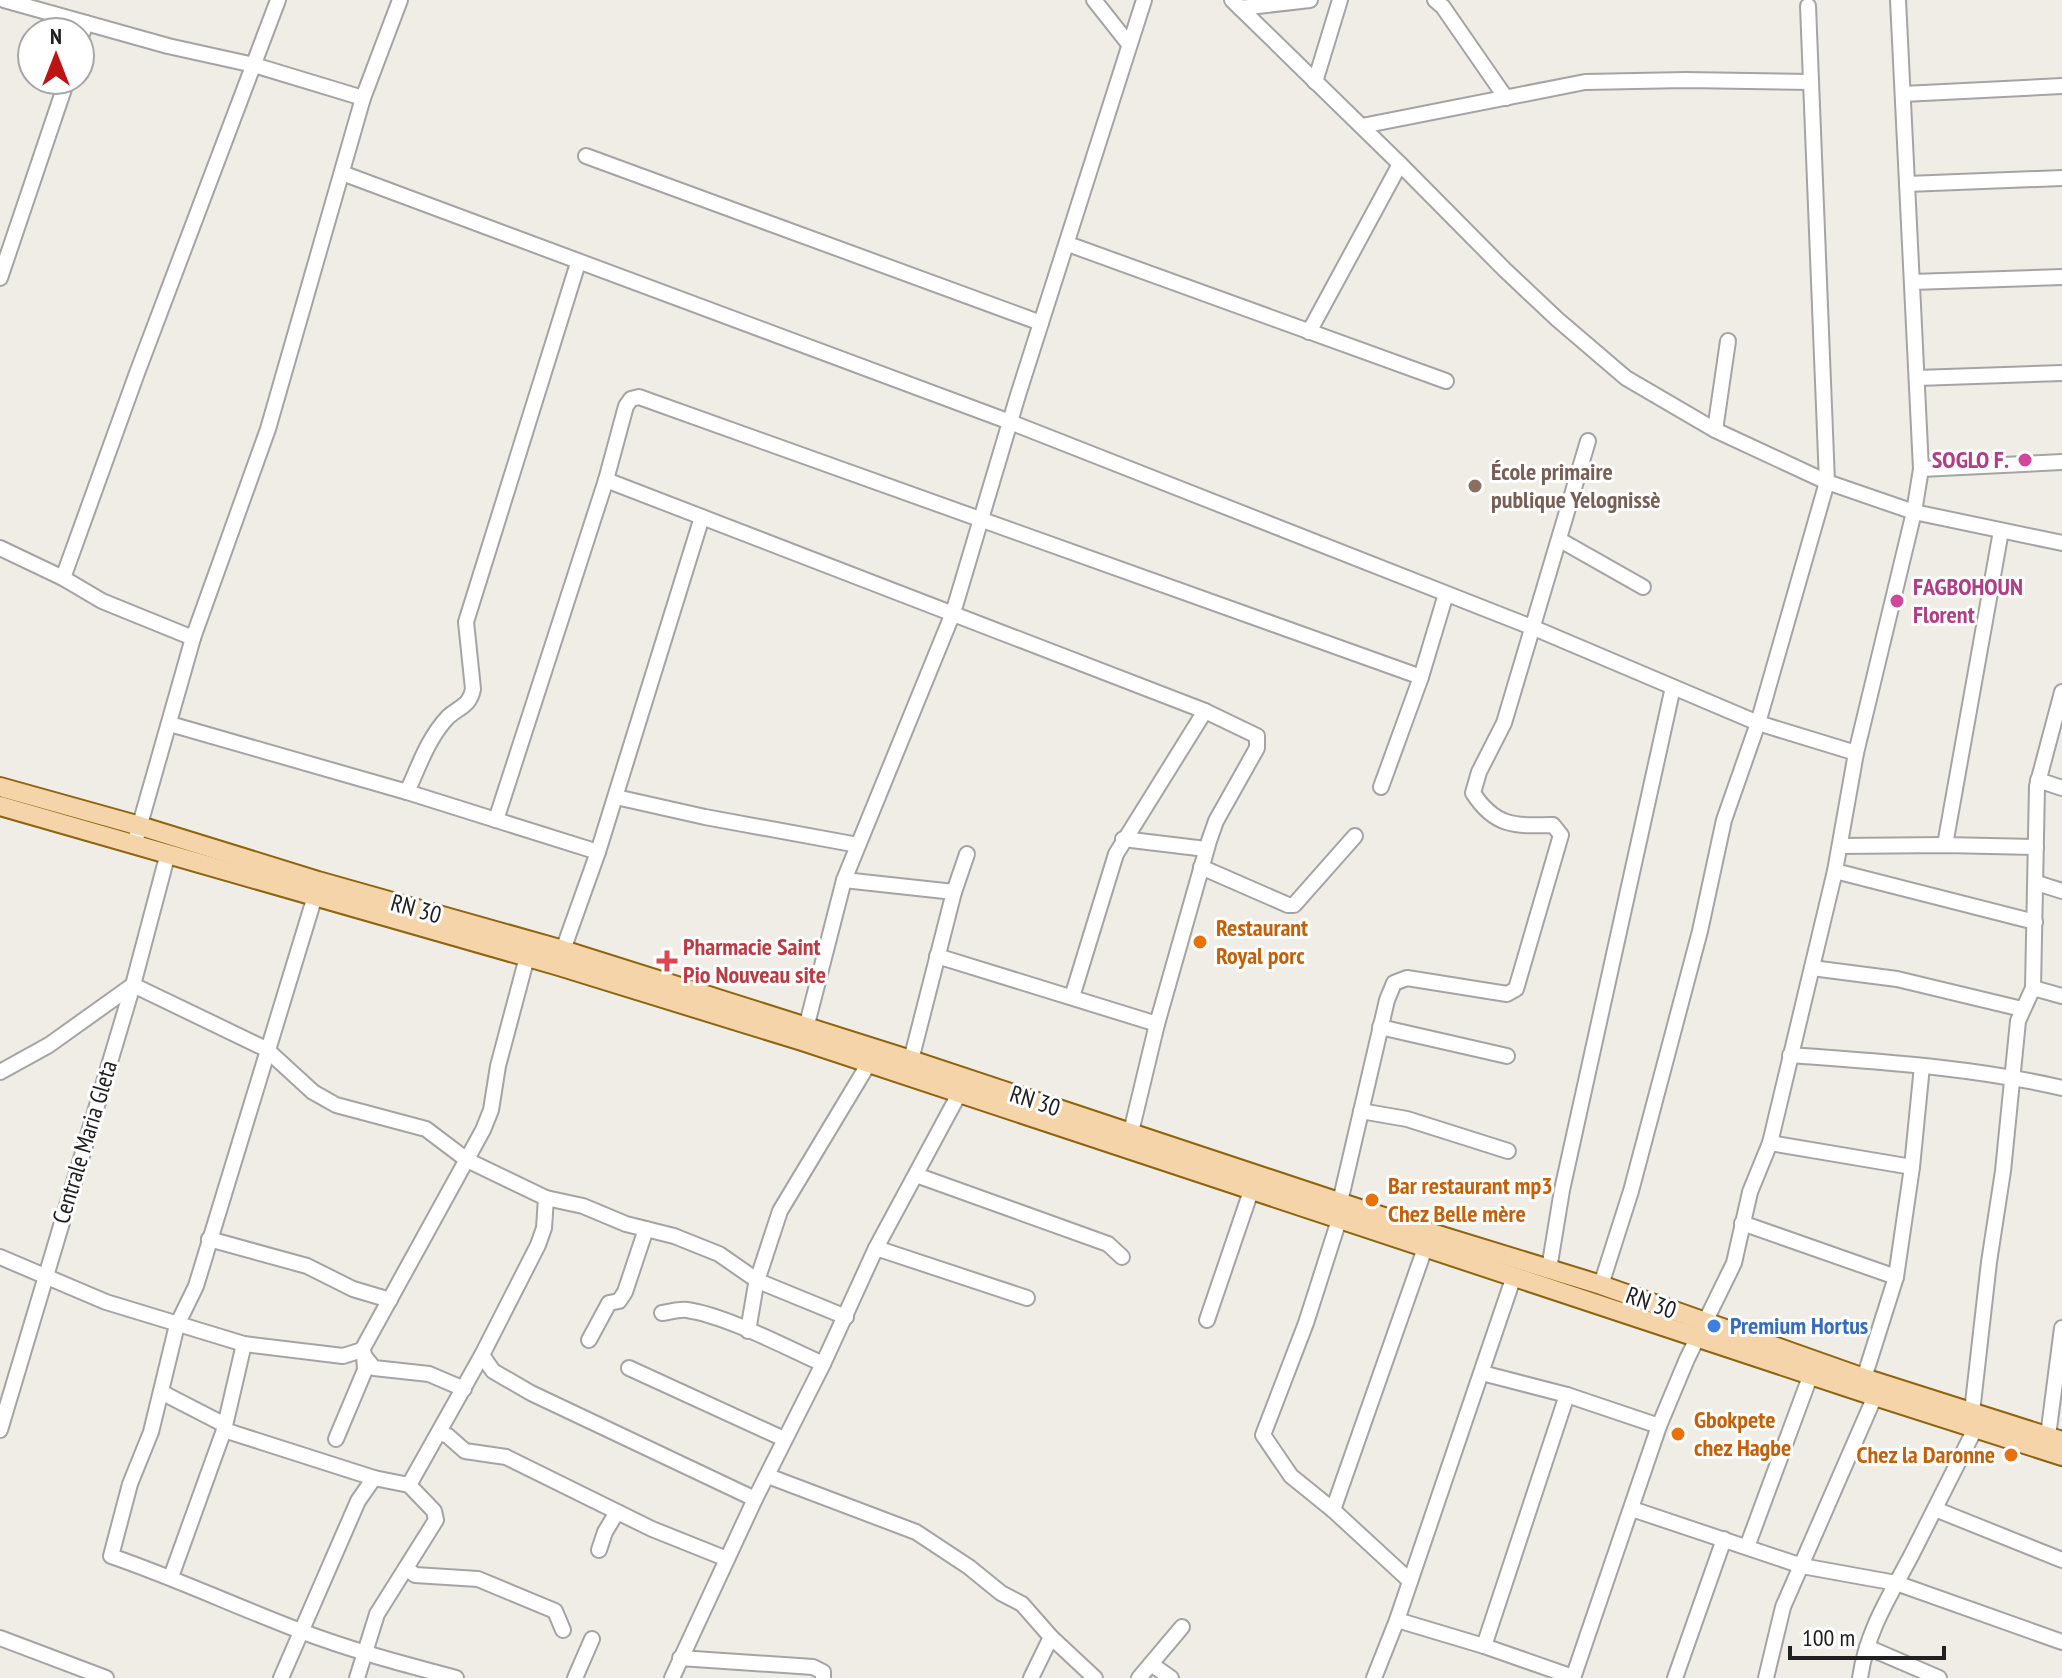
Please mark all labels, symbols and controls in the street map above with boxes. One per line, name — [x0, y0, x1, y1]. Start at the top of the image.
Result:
north arrow — [16, 16, 96, 96]
text: N — [50, 22, 62, 50]
place label: SOGLO F. — [1932, 444, 2009, 475]
marker: SOGLO F. — [2016, 451, 2034, 469]
place label: École primaire publique Yelognissè — [1491, 456, 1661, 515]
marker: École primaire publique Yelognissè — [1466, 477, 1484, 495]
place label: FAGBOHOUN Florent — [1913, 571, 2023, 630]
marker: FAGBOHOUN Florent — [1888, 592, 1906, 610]
street label: RN 30 — [387, 887, 445, 930]
place label: Restaurant Royal porc — [1216, 912, 1308, 971]
place label: Pharmacie Saint Pio Nouveau site — [683, 931, 826, 990]
marker: Restaurant Royal porc — [1191, 933, 1209, 951]
marker: Pharmacie Saint Pio Nouveau site — [658, 952, 676, 970]
street label: Centrale Maria Gleta — [45, 1057, 124, 1227]
street label: RN 30 — [1006, 1078, 1064, 1123]
place label: Bar restaurant mp3 Chez Belle mère — [1388, 1170, 1553, 1229]
marker: Bar restaurant mp3 Chez Belle mère — [1363, 1191, 1381, 1209]
street label: RN 30 — [1622, 1279, 1680, 1326]
place label: Premium Hortus — [1730, 1310, 1868, 1341]
marker: Premium Hortus — [1705, 1317, 1723, 1335]
place label: Gbokpete chez Hagbe — [1694, 1404, 1791, 1463]
marker: Gbokpete chez Hagbe — [1669, 1425, 1687, 1443]
place label: Chez la Daronne — [1857, 1439, 1995, 1470]
marker: Chez la Daronne — [2002, 1446, 2020, 1464]
scale bar — [1790, 1610, 1944, 1660]
text: 100 m — [1802, 1622, 1855, 1653]

